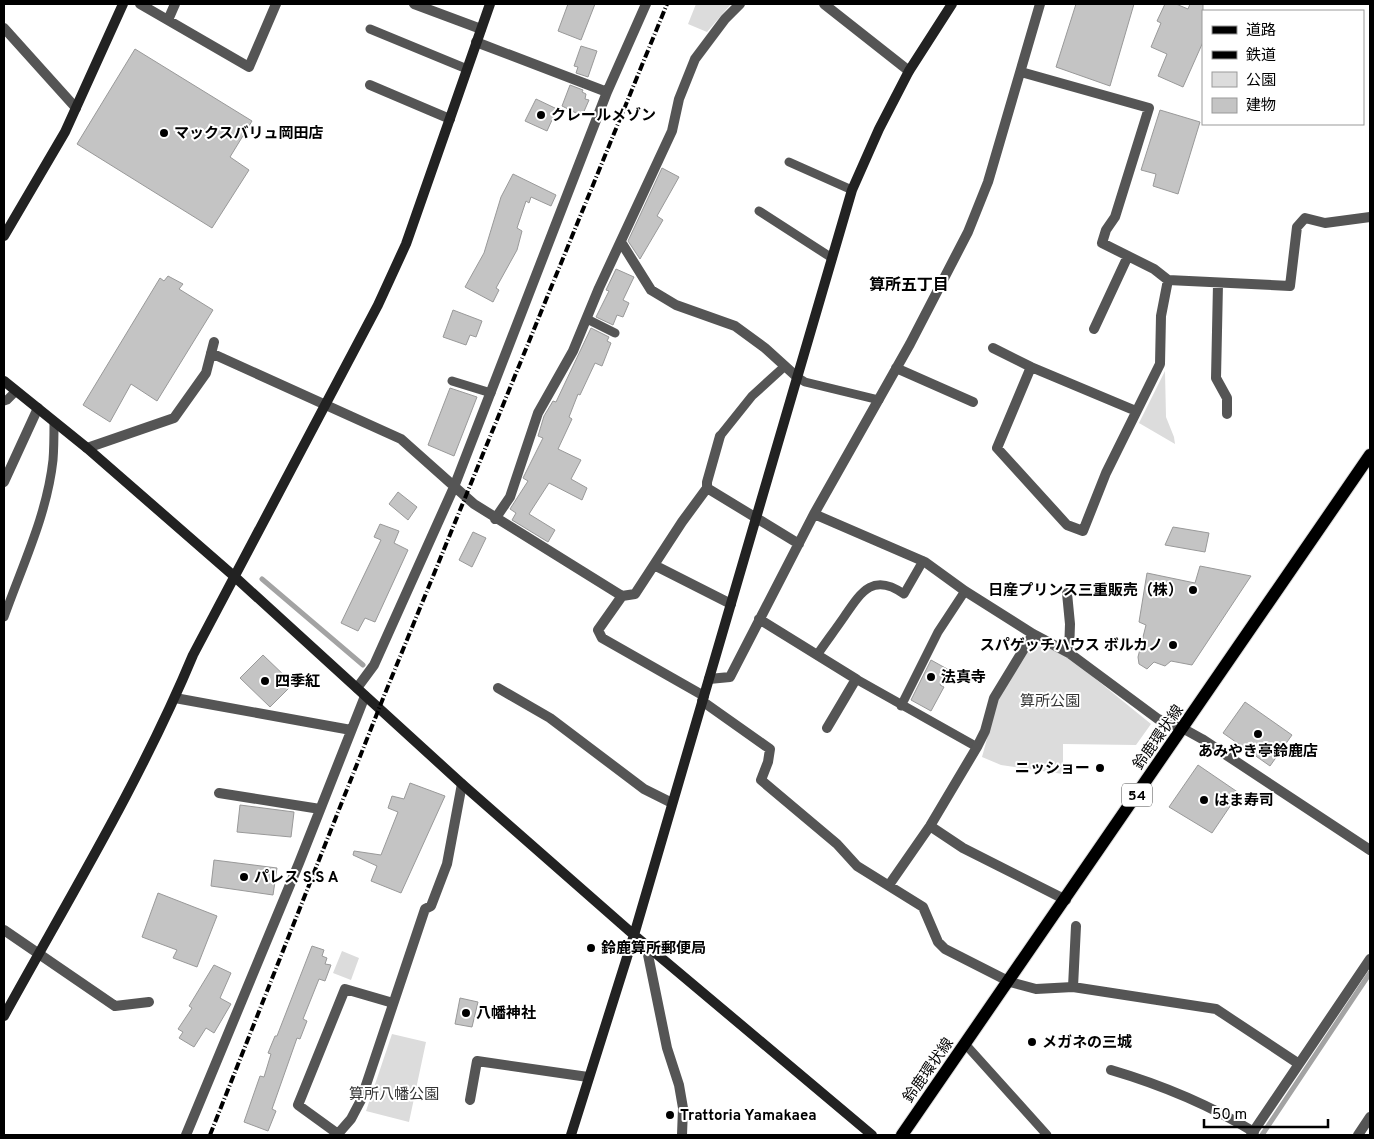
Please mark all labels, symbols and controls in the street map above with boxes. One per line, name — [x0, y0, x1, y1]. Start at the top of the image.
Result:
legend — [1202, 10, 1364, 125]
text: 道路 — [1246, 22, 1276, 41]
text: 鉄道 — [1246, 47, 1276, 66]
text: 公園 — [1246, 72, 1276, 91]
text: 建物 — [1246, 97, 1276, 116]
place label: クレールメゾン — [551, 107, 656, 126]
marker: クレールメゾン — [535, 109, 547, 121]
place label: マックスバリュ岡田店 — [174, 125, 324, 144]
marker: マックスバリュ岡田店 — [158, 127, 170, 139]
district label: 算所五丁目 — [869, 276, 949, 296]
place label: 日産プリンス三重販売（株） — [988, 582, 1183, 601]
marker: 日産プリンス三重販売（株） — [1187, 584, 1199, 596]
place label: スパゲッチハウス ボルカノ — [980, 637, 1163, 656]
marker: スパゲッチハウス ボルカノ — [1167, 639, 1179, 651]
place label: 法真寺 — [941, 669, 986, 688]
marker: 法真寺 — [925, 671, 937, 683]
place label: 四季紅 — [275, 673, 320, 692]
marker: 四季紅 — [259, 675, 271, 687]
park label: 算所公園 — [1020, 693, 1080, 712]
street label: 鈴鹿環状線 — [1129, 701, 1189, 774]
marker: あみやき亭鈴鹿店 — [1252, 728, 1264, 740]
place label: あみやき亭鈴鹿店 — [1198, 743, 1318, 762]
place label: ニッショー — [1015, 760, 1090, 779]
marker: ニッショー — [1094, 762, 1106, 774]
road number: 54 — [1122, 784, 1152, 806]
place label: はま寿司 — [1214, 792, 1274, 811]
marker: はま寿司 — [1198, 794, 1210, 806]
place label: パレス S.S A — [254, 869, 339, 888]
marker: パレス S.S A — [238, 871, 250, 883]
place label: 鈴鹿算所郵便局 — [601, 939, 706, 959]
marker: 鈴鹿算所郵便局 — [585, 942, 597, 954]
place label: 八幡神社 — [476, 1004, 536, 1024]
marker: 八幡神社 — [460, 1007, 472, 1019]
place label: メガネの三城 — [1042, 1033, 1132, 1053]
street label: 鈴鹿環状線 — [899, 1034, 959, 1107]
marker: メガネの三城 — [1026, 1036, 1038, 1048]
park label: 算所八幡公園 — [349, 1086, 439, 1105]
scale bar — [1204, 1096, 1328, 1128]
text: 50 m — [1212, 1106, 1247, 1125]
place label: Trattoria Yamakaea — [680, 1107, 817, 1126]
marker: Trattoria Yamakaea — [664, 1109, 676, 1121]

